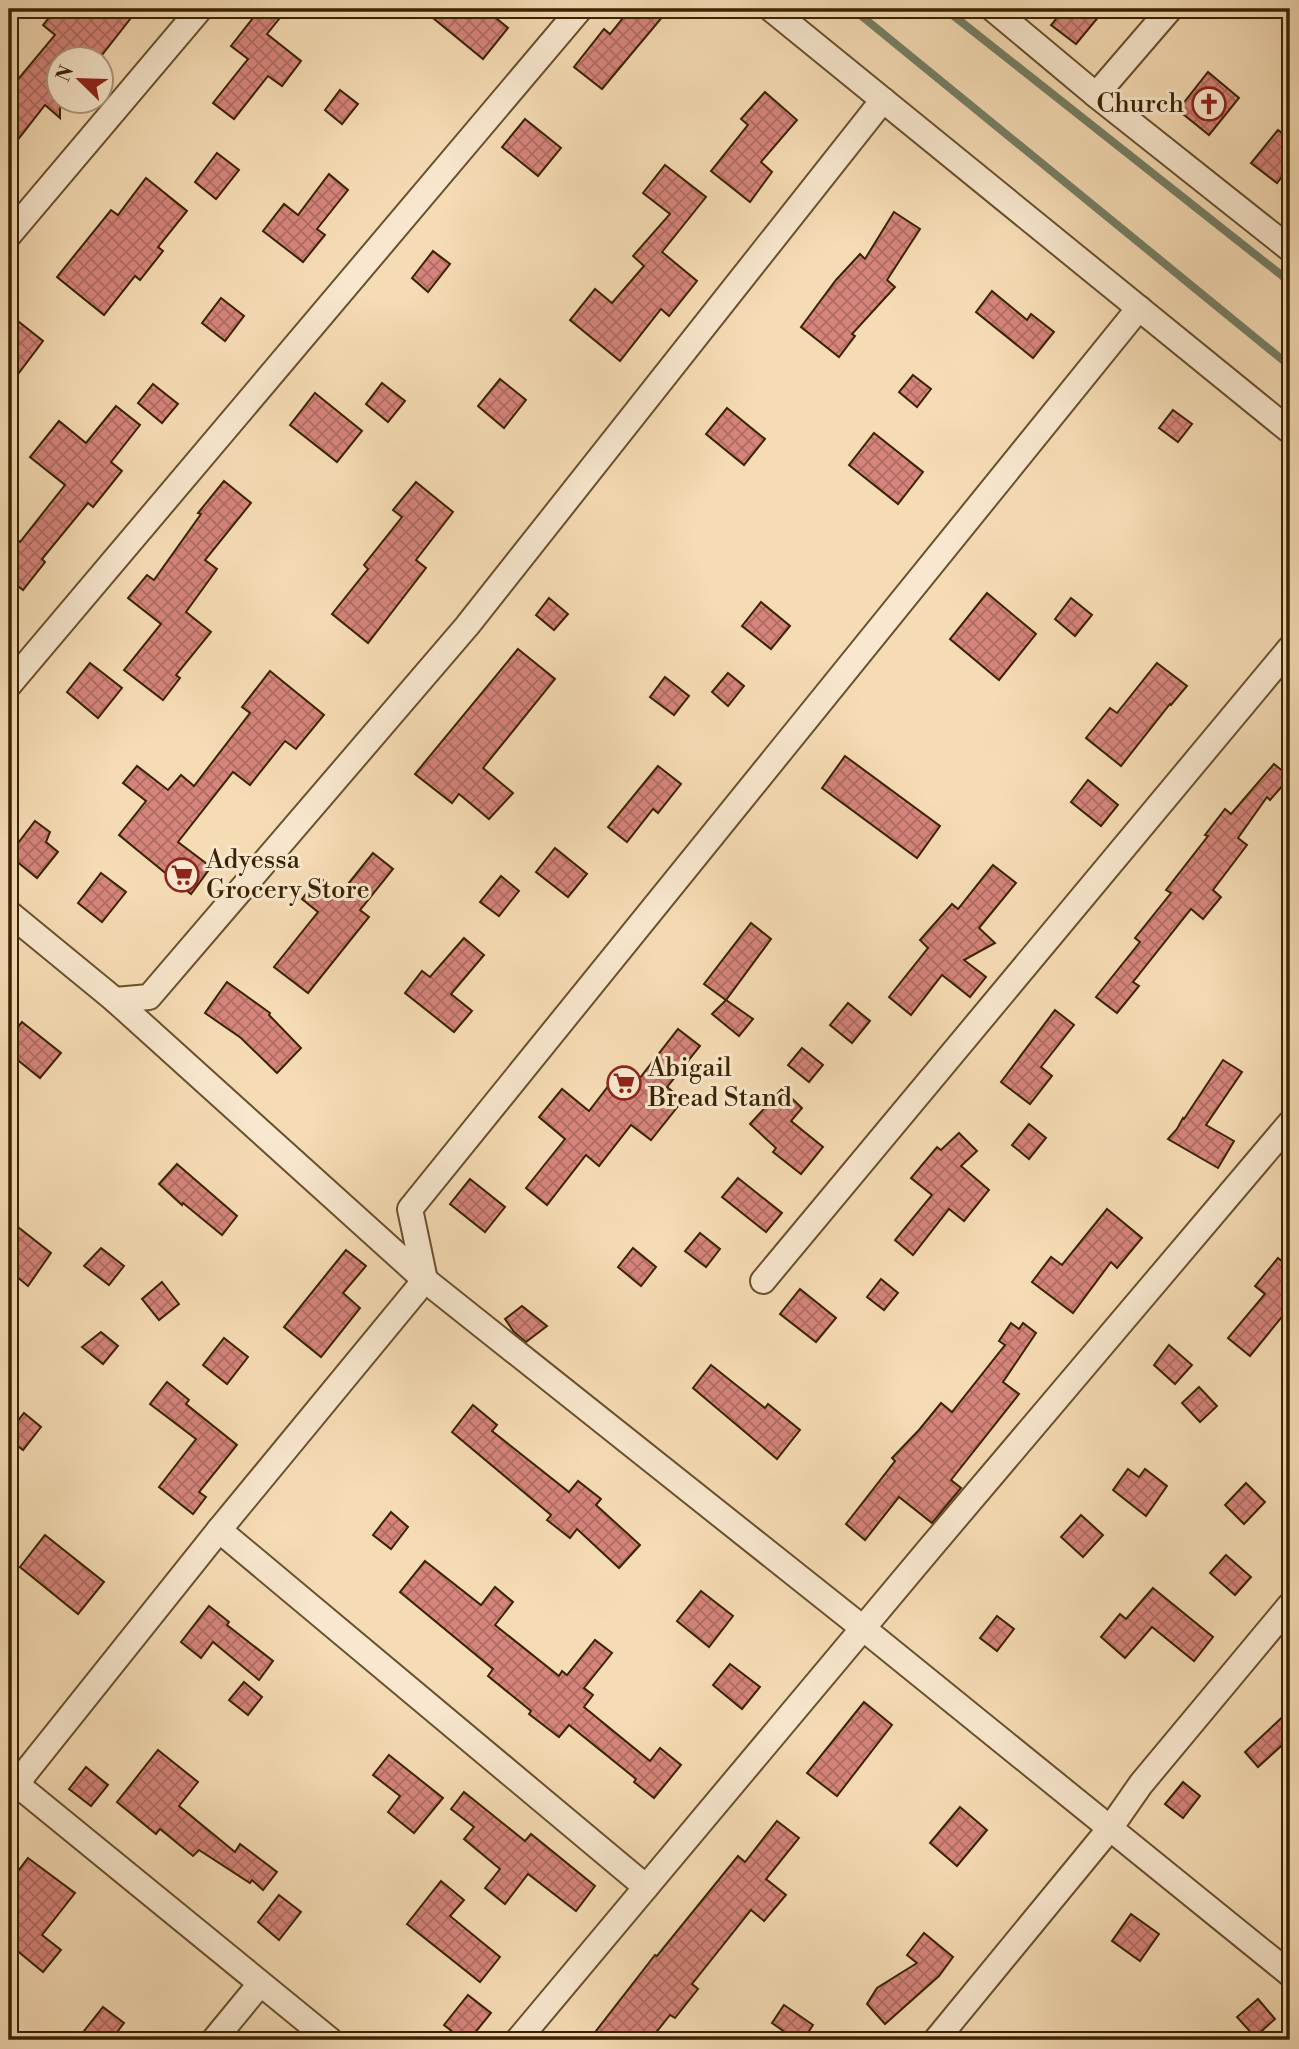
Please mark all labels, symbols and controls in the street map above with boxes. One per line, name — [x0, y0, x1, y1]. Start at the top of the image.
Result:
north arrow — [46, 46, 116, 116]
text: N — [51, 62, 79, 85]
church icon: Church — [1190, 85, 1228, 123]
place label: Church — [1096, 88, 1184, 120]
place label: Adyessa Grocery Store — [205, 844, 370, 906]
supermarket icon: Adyessa Grocery Store — [163, 856, 201, 894]
place label: Abigail Bread Stand — [647, 1052, 792, 1114]
supermarket icon: Abigail Bread Stand — [605, 1064, 643, 1102]

